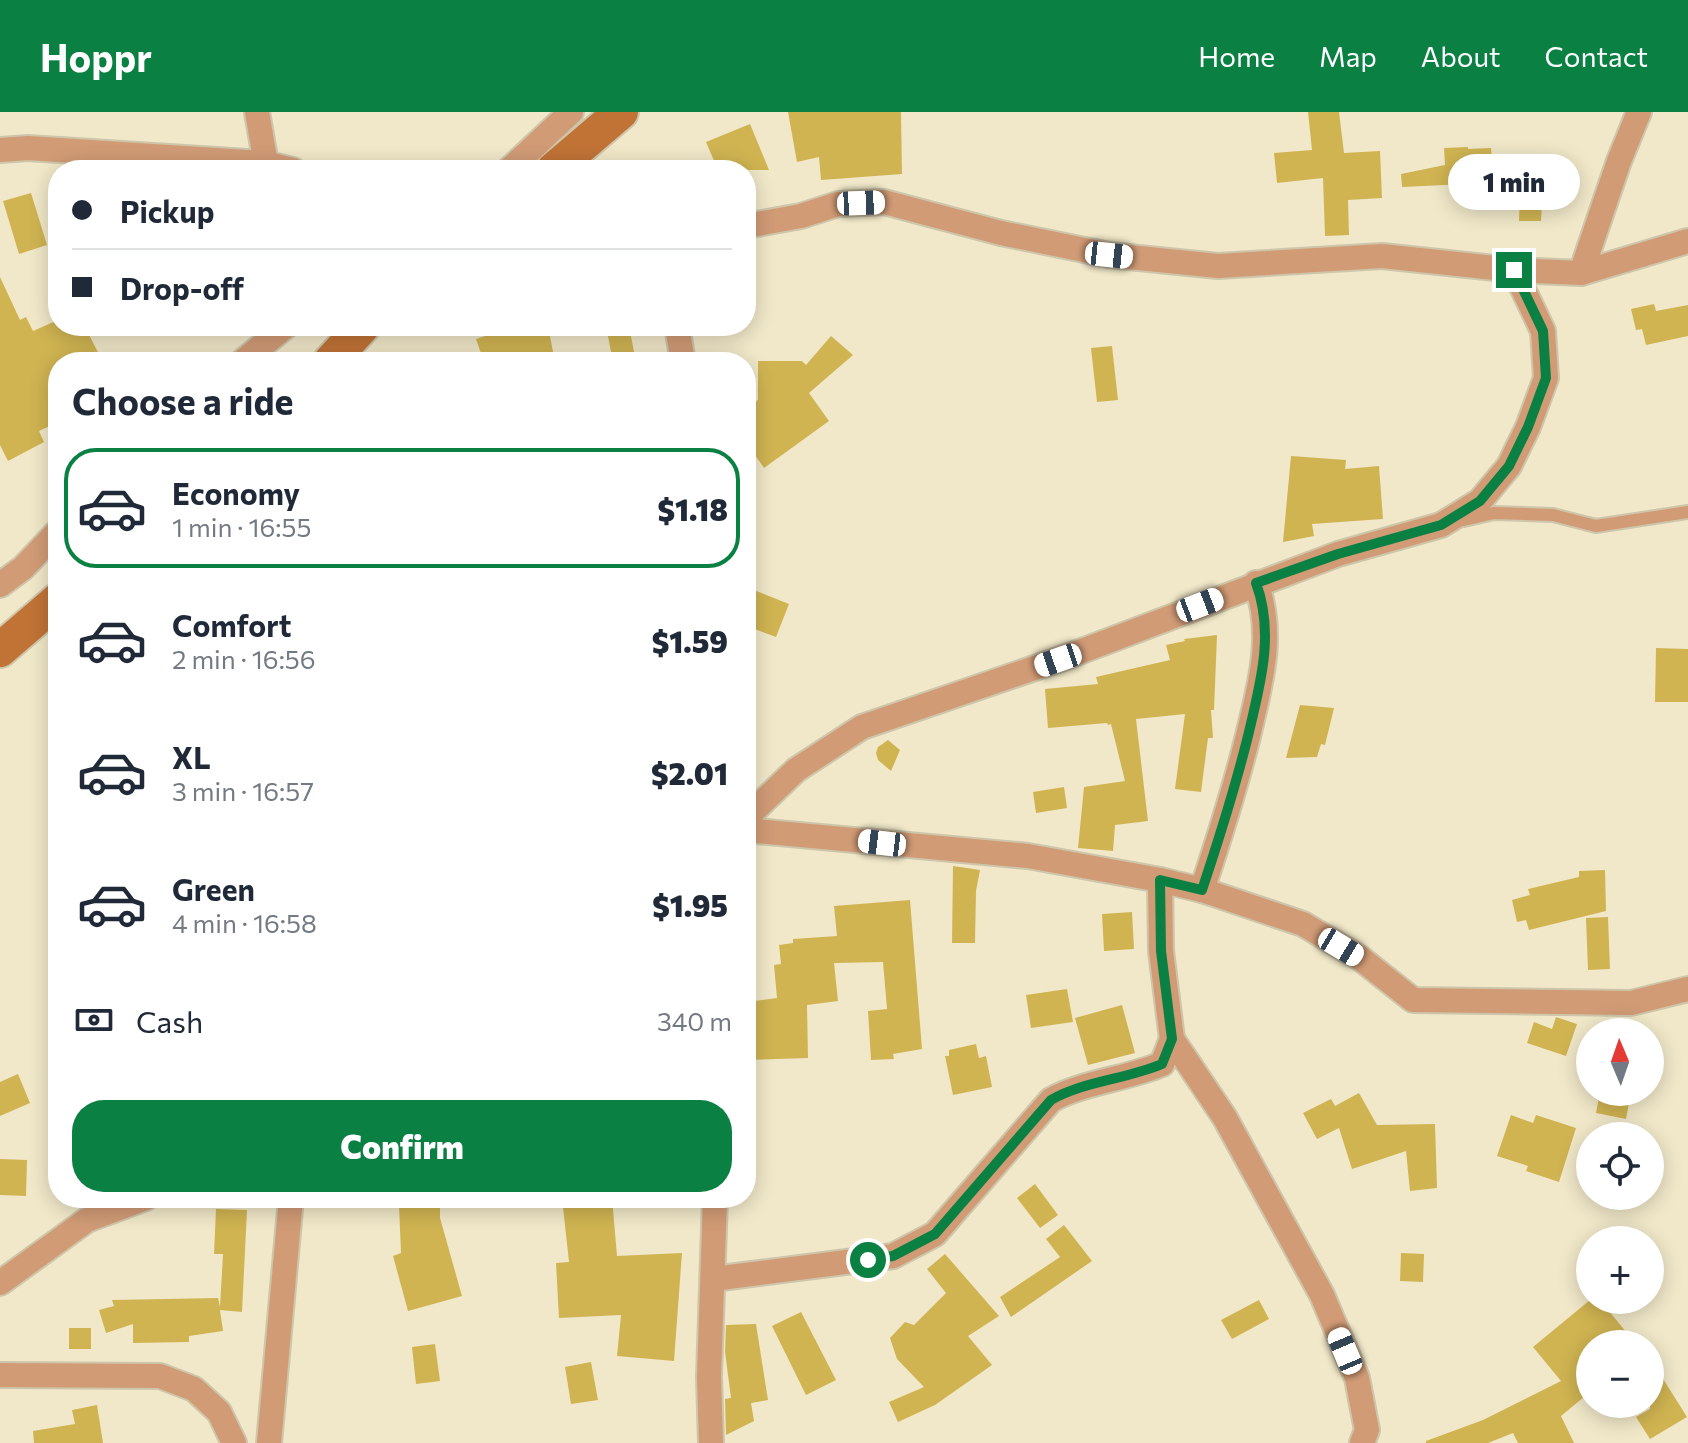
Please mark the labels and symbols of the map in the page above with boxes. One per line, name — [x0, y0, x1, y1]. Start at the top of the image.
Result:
callout: 1 min — [1448, 154, 1580, 210]
car — [837, 190, 885, 216]
car — [1084, 241, 1134, 269]
route end — [1496, 252, 1532, 288]
car — [1173, 585, 1227, 625]
car — [1031, 641, 1085, 679]
car — [857, 828, 907, 858]
car — [1314, 924, 1368, 970]
north arrow — [1576, 1018, 1664, 1106]
route start — [850, 1242, 886, 1278]
car — [1325, 1324, 1365, 1378]

